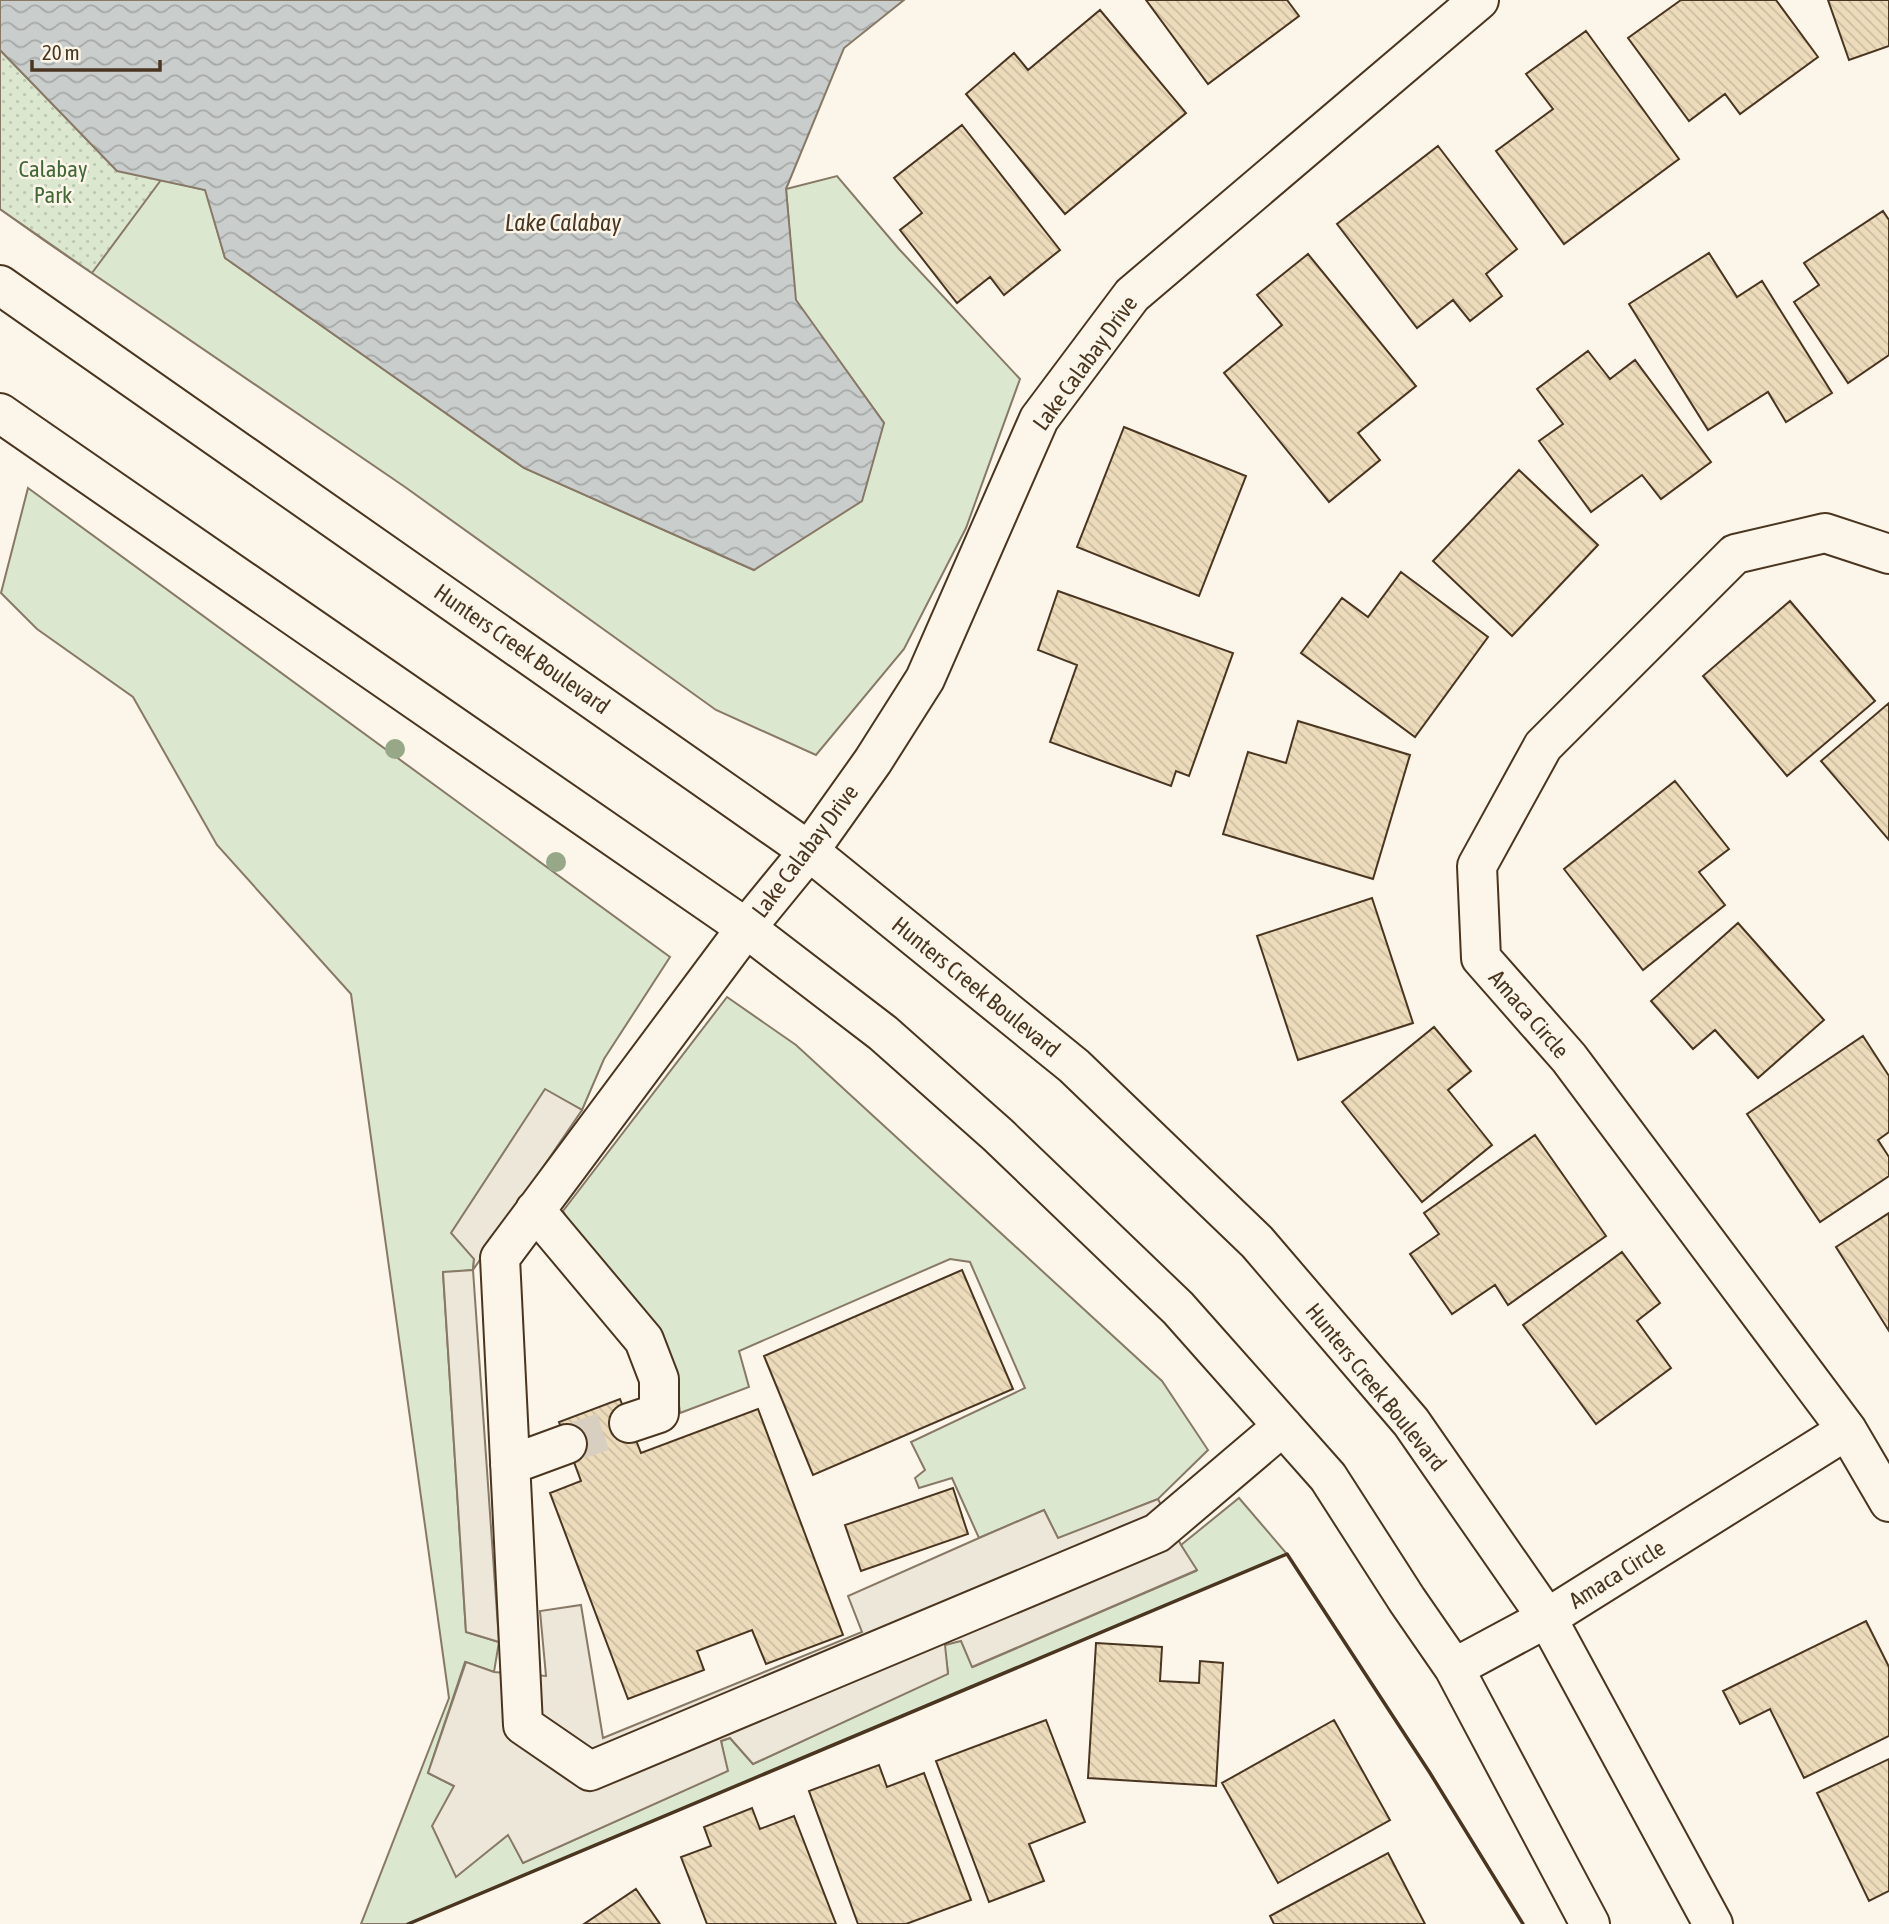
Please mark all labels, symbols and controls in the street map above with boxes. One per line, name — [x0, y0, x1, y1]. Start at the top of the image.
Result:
scale bar — [32, 28, 159, 72]
text: 20 m — [42, 40, 80, 64]
park label: Calabay Park — [19, 156, 87, 208]
water label: Lake Calabay — [505, 209, 621, 236]
street label: Lake Calabay Drive — [1028, 291, 1142, 435]
street label: Hunters Creek Boulevard — [429, 579, 615, 719]
street label: Lake Calabay Drive — [747, 779, 863, 923]
street label: Hunters Creek Boulevard — [887, 911, 1065, 1063]
street label: Amaca Circle — [1484, 965, 1574, 1063]
street label: Hunters Creek Boulevard — [1300, 1298, 1452, 1476]
street label: Amaca Circle — [1564, 1534, 1670, 1614]

